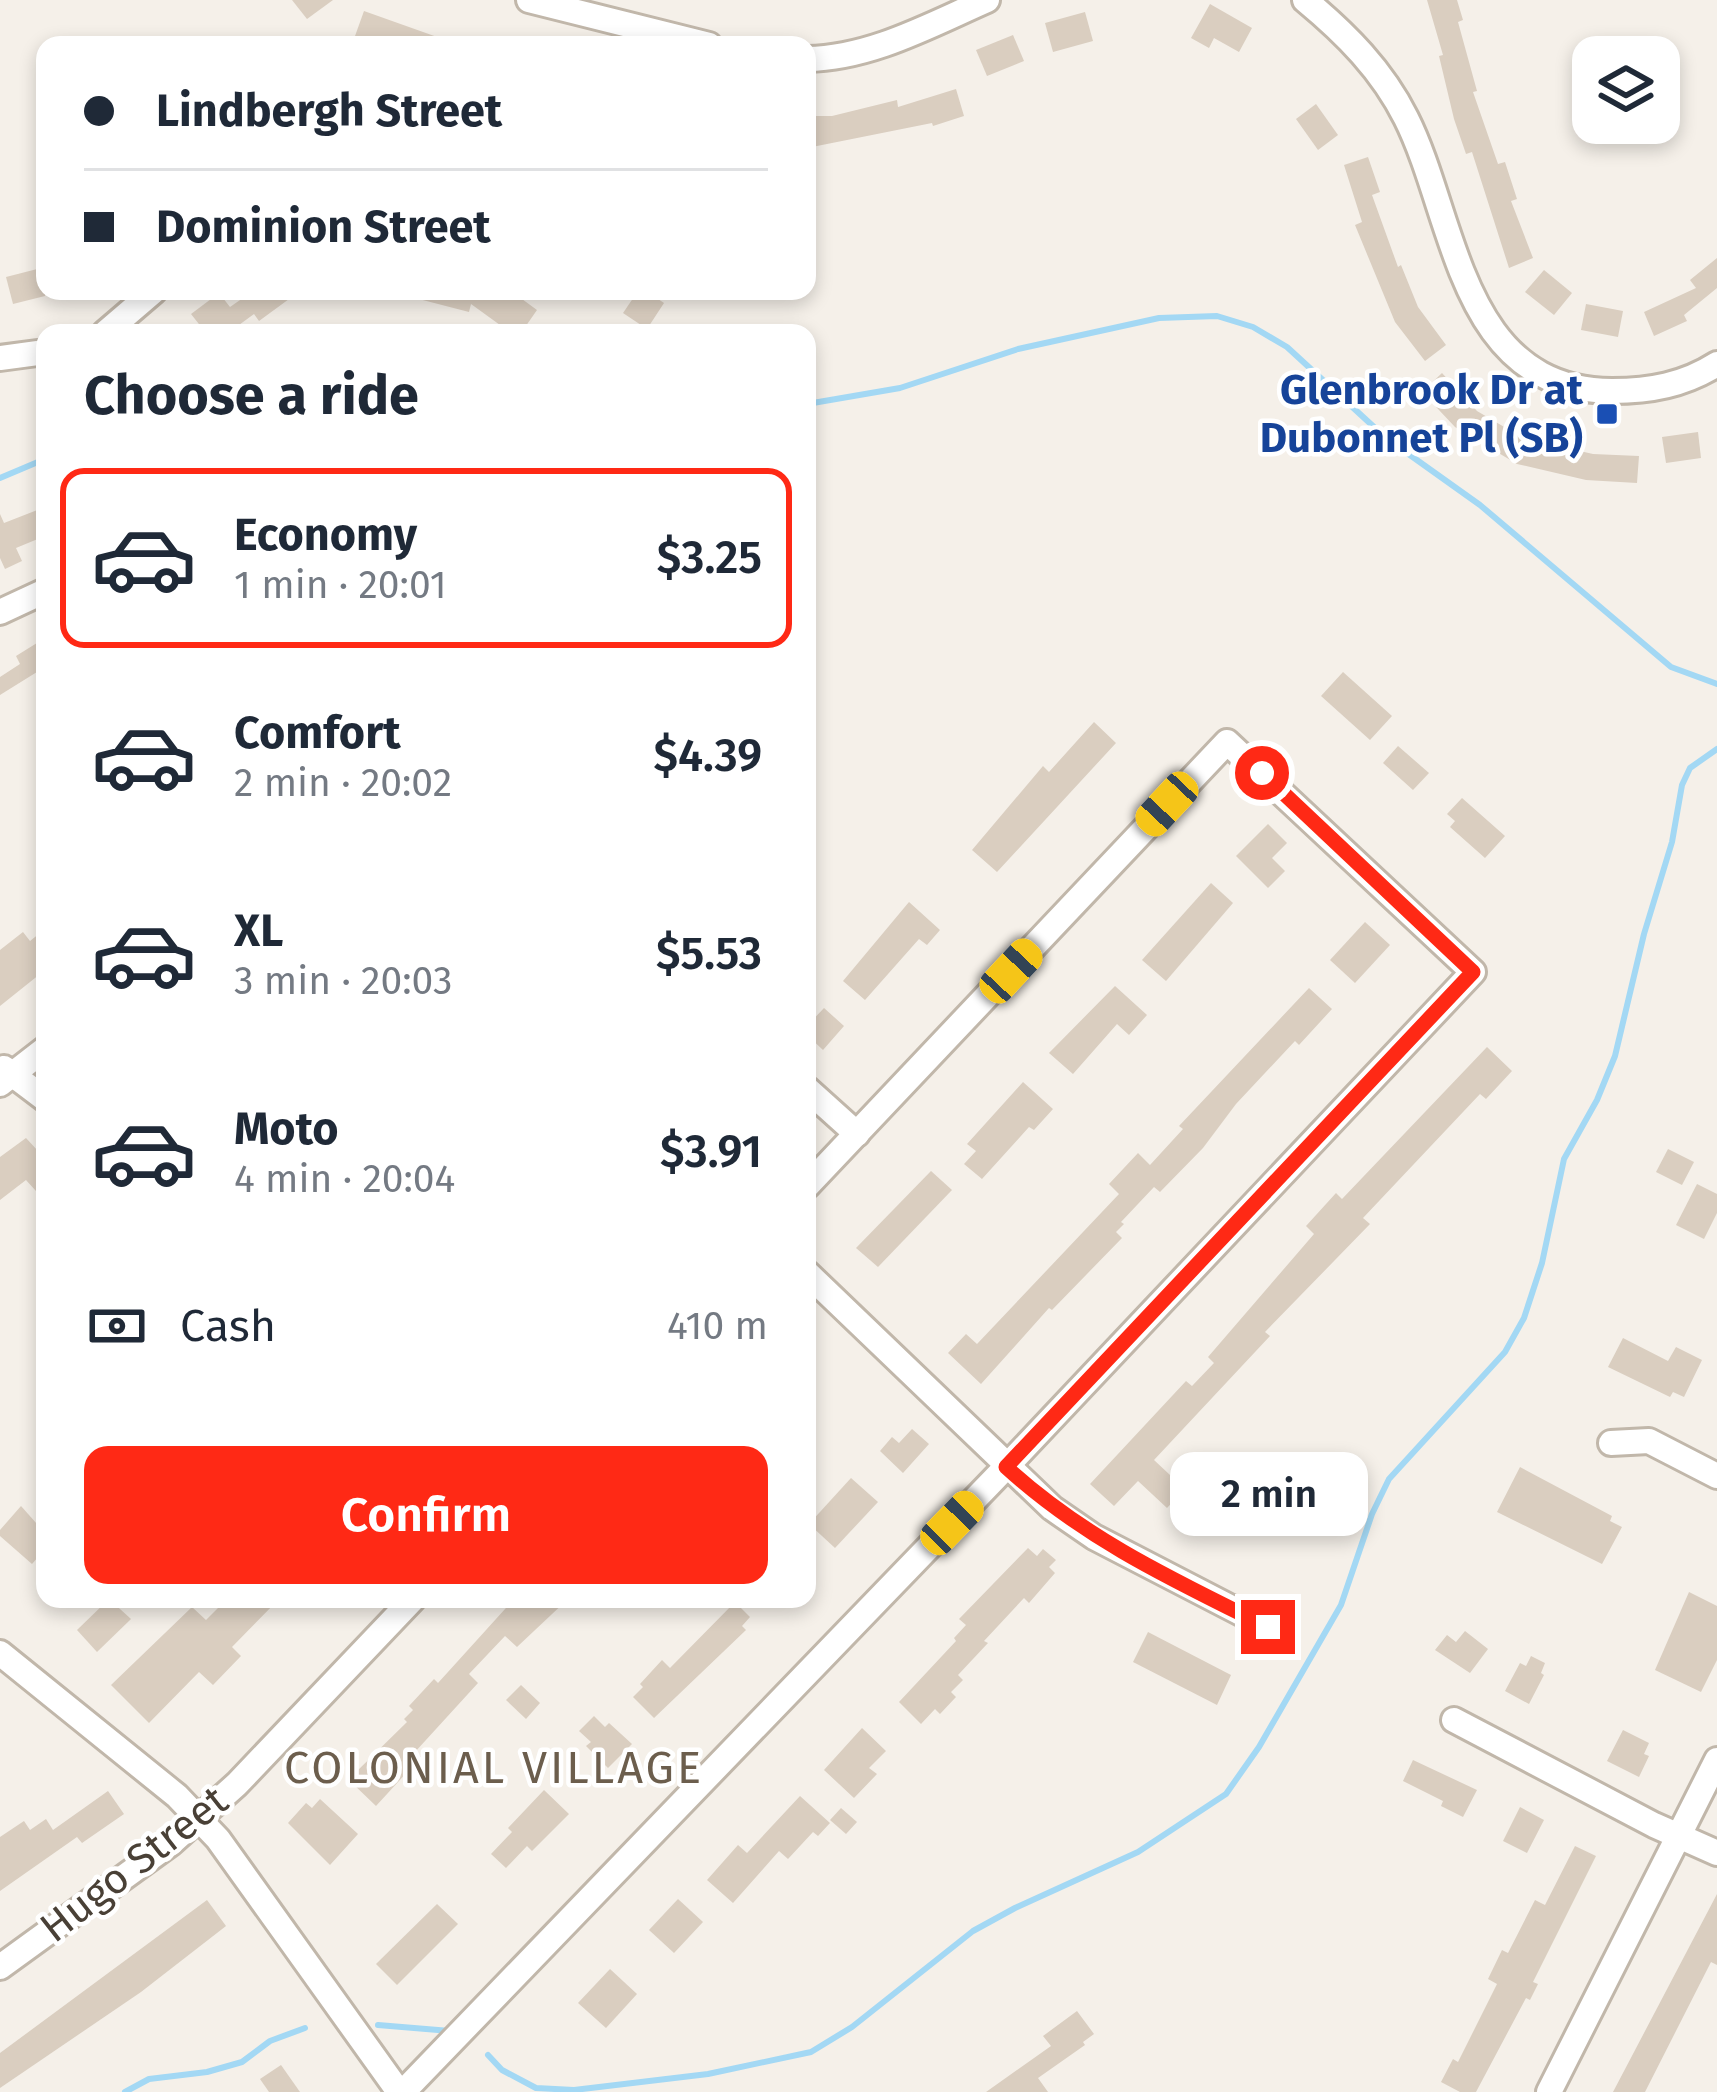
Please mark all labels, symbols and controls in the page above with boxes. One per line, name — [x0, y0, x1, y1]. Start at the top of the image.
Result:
map controls — [1572, 36, 1680, 144]
button: layers — [1572, 36, 1680, 144]
text: Lindbergh Street — [156, 84, 502, 138]
text: Dominion Street — [156, 200, 491, 254]
text: Choose a ride — [84, 364, 419, 428]
place label: Glenbrook Dr at Dubonnet Pl (SB) — [1260, 365, 1584, 463]
marker: Glenbrook Dr at Dubonnet Pl (SB) — [1594, 401, 1620, 427]
icon: car — [90, 504, 198, 612]
text: Economy — [234, 508, 417, 562]
text: $3.25 — [657, 531, 762, 585]
text: 1 min · 20:01 — [234, 562, 447, 608]
icon: car — [90, 702, 198, 810]
text: Comfort — [234, 706, 401, 760]
text: $4.39 — [653, 729, 762, 783]
route start — [1235, 746, 1289, 800]
text: 2 min · 20:02 — [234, 760, 452, 806]
car — [1129, 765, 1205, 843]
icon: car — [90, 900, 198, 1008]
text: XL — [234, 904, 283, 958]
text: $5.53 — [656, 927, 762, 981]
car — [973, 932, 1049, 1010]
text: 3 min · 20:03 — [234, 958, 452, 1004]
icon: car — [90, 1098, 198, 1206]
text: Moto — [234, 1102, 339, 1156]
text: $3.91 — [660, 1125, 762, 1179]
text: 4 min · 20:04 — [234, 1156, 455, 1202]
icon: cash — [84, 1293, 150, 1359]
text: Cash — [180, 1299, 276, 1353]
text: 410 m — [667, 1303, 768, 1349]
button: Confirm — [84, 1446, 768, 1584]
callout: 2 min — [1169, 1453, 1367, 1537]
text: 2 min — [1221, 1471, 1317, 1517]
car — [914, 1485, 990, 1561]
route end — [1241, 1600, 1295, 1654]
district label: COLONIAL VILLAGE — [284, 1741, 704, 1795]
street label: Hugo Street — [30, 1775, 238, 1953]

